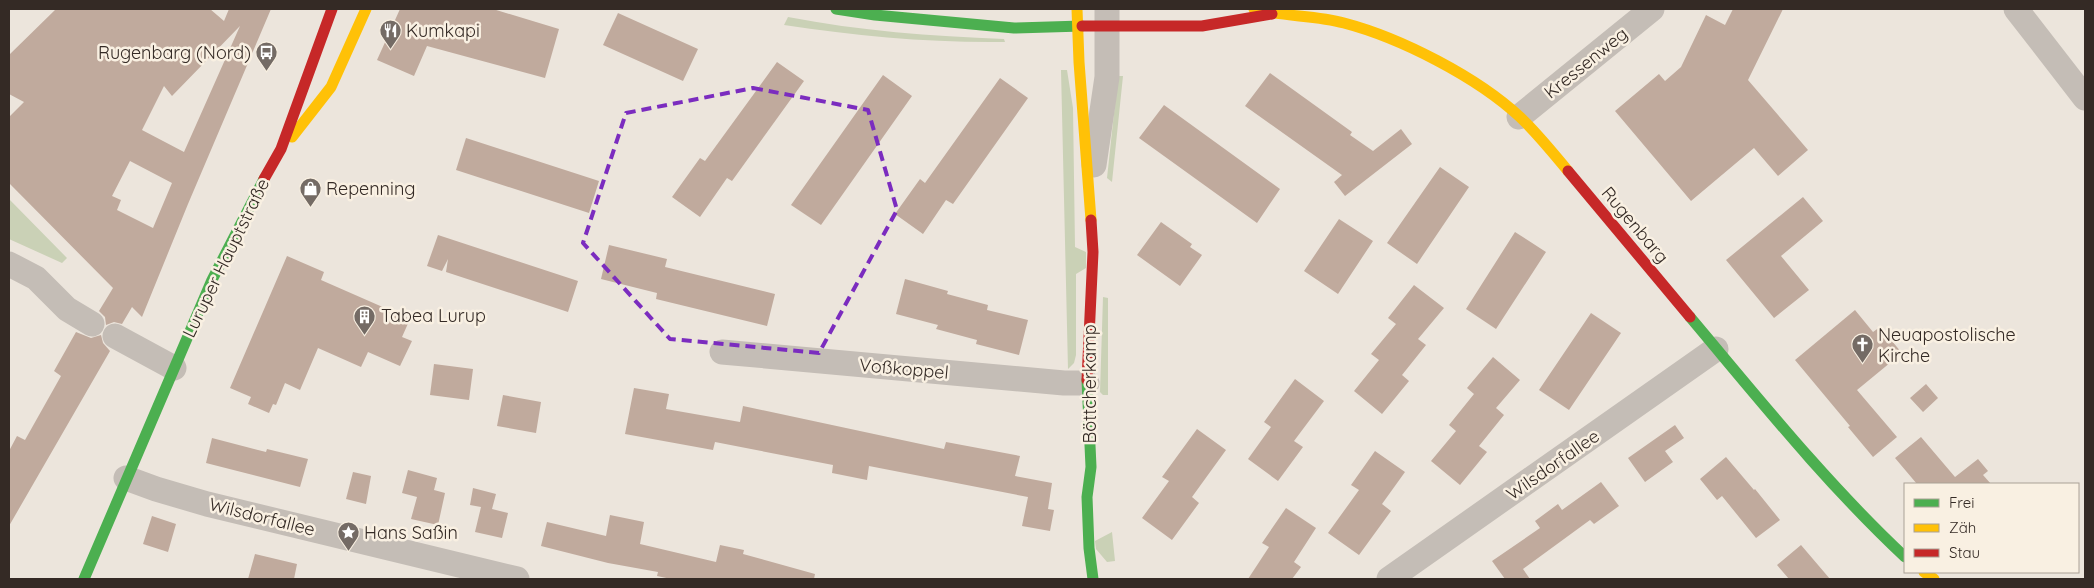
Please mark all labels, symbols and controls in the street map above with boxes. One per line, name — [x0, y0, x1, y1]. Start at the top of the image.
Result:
restaurant icon: Kumkapi — [378, 19, 402, 50]
place label: Kumkapi — [406, 19, 480, 42]
street label: Kressenweg — [1539, 22, 1632, 103]
place label: Rugenbarg (Nord) — [98, 41, 251, 64]
bus stop icon: Rugenbarg (Nord) — [255, 41, 279, 72]
street label: Luruper Hauptstraße — [177, 174, 274, 341]
shop icon: Repenning — [298, 177, 322, 208]
place label: Repenning — [326, 177, 416, 200]
street label: Rugenbarg — [1597, 182, 1674, 268]
building icon: Tabea Lurup — [353, 304, 377, 335]
place label: Tabea Lurup — [381, 304, 486, 327]
place label: Neuapostolische Kirche — [1878, 323, 2016, 367]
street label: Böttcherkamp — [1078, 324, 1101, 444]
church icon: Neuapostolische Kirche — [1850, 333, 1874, 364]
street label: Voßkoppel — [858, 353, 950, 384]
street label: Wilsdorfallee — [1502, 424, 1604, 505]
legend — [1904, 483, 2079, 573]
street label: Wilsdorfallee — [207, 492, 317, 541]
text: Frei — [1949, 493, 1975, 512]
text: Zäh — [1949, 518, 1976, 537]
place icon: Hans Saßin — [336, 521, 360, 552]
place label: Hans Saßin — [364, 521, 458, 544]
text: Stau — [1949, 543, 1980, 562]

